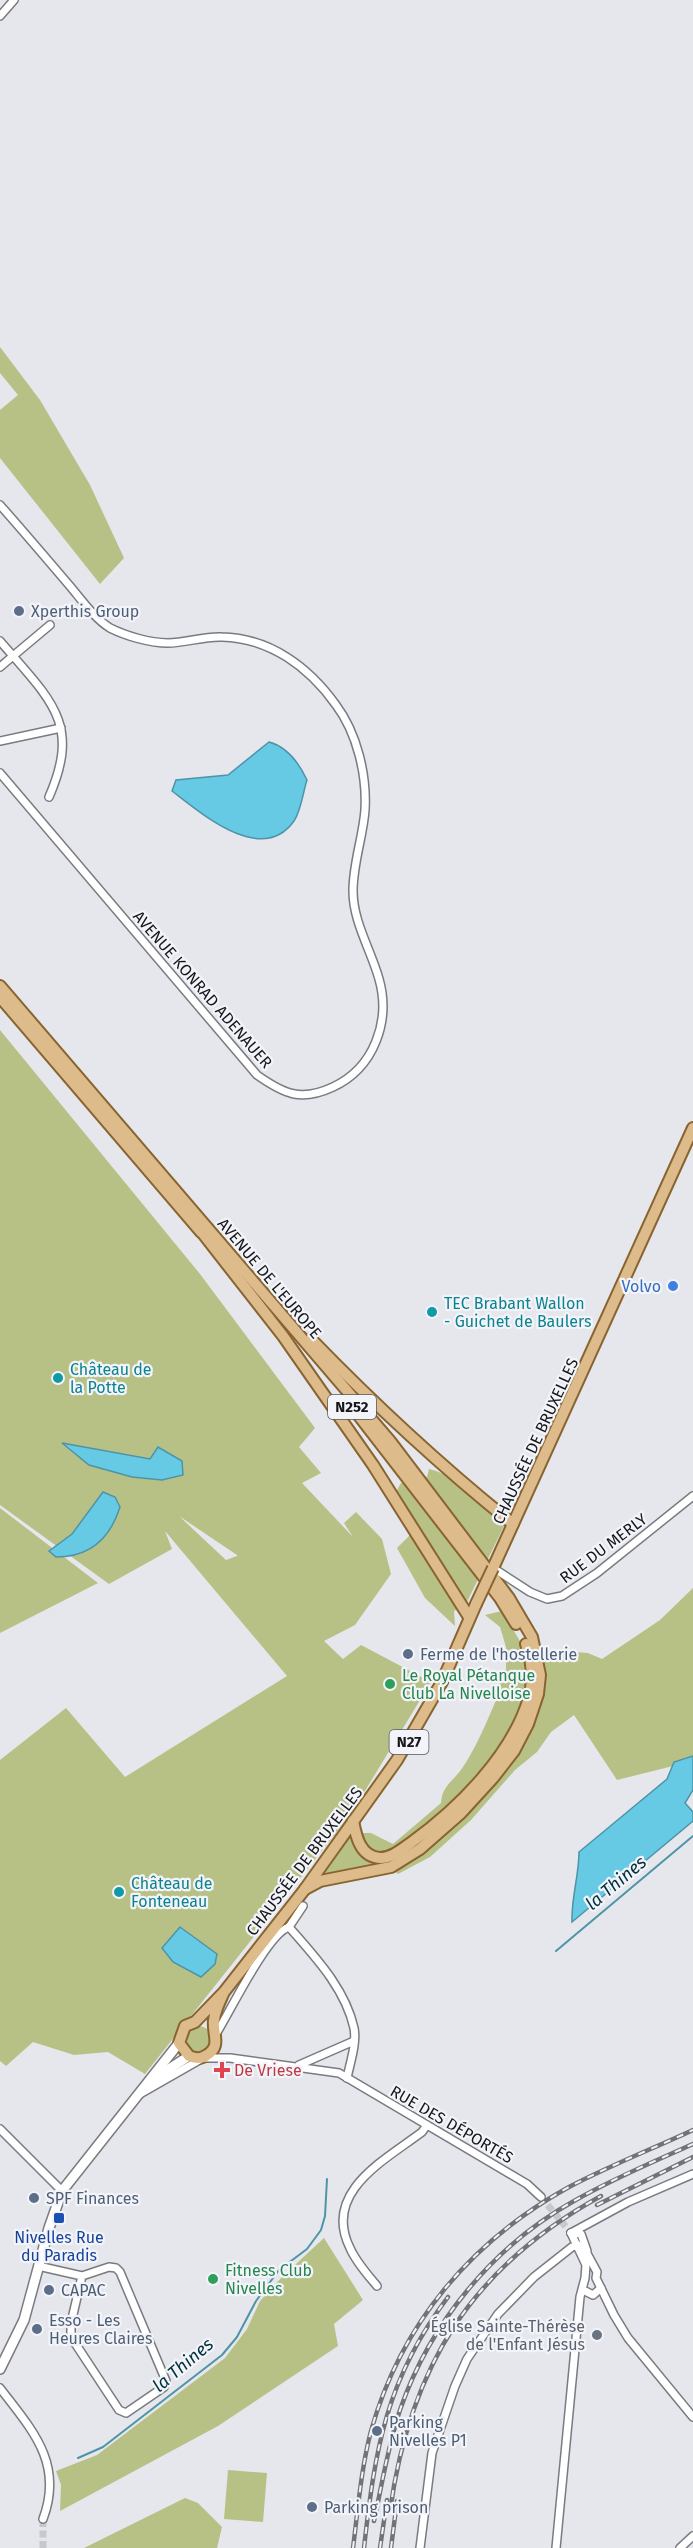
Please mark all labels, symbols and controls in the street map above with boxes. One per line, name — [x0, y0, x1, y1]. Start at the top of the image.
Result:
place label: Xperthis Group — [31, 602, 139, 621]
marker: Xperthis Group — [12, 604, 26, 618]
street label: AVENUE KONRAD ADENAUER — [129, 907, 276, 1072]
street label: AVENUE DE L'EUROPE — [214, 1214, 326, 1342]
place label: Volvo — [621, 1277, 661, 1296]
marker: Volvo — [666, 1279, 680, 1293]
place label: TEC Brabant Wallon - Guichet de Baulers — [444, 1294, 591, 1331]
marker: TEC Brabant Wallon - Guichet de Baulers — [425, 1305, 439, 1319]
street label: CHAUSSÉE DE BRUXELLES — [488, 1354, 582, 1527]
place label: Château de la Potte — [70, 1360, 152, 1397]
marker: Château de la Potte — [51, 1371, 65, 1385]
road number: N252 — [328, 1395, 376, 1419]
street label: RUE DU MERLY — [556, 1509, 651, 1587]
place label: Ferme de l'hostellerie — [420, 1645, 577, 1664]
marker: Ferme de l'hostellerie — [401, 1647, 415, 1661]
place label: Le Royal Pétanque Club La Nivelloise — [402, 1666, 535, 1703]
marker: Le Royal Pétanque Club La Nivelloise — [383, 1677, 397, 1691]
road number: N27 — [390, 1730, 428, 1754]
street label: CHAUSSÉE DE BRUXELLES — [242, 1782, 367, 1939]
water label: la Thines — [581, 1851, 651, 1915]
place label: Château de Fonteneau — [131, 1874, 213, 1911]
marker: Château de Fonteneau — [112, 1885, 126, 1899]
place label: De Vriese — [234, 2061, 302, 2080]
marker: De Vriese — [215, 2063, 229, 2077]
street label: RUE DES DÉPORTÉS — [387, 2081, 517, 2167]
place label: SPF Finances — [46, 2189, 139, 2208]
marker: SPF Finances — [27, 2191, 41, 2205]
marker: Nivelles Rue du Paradis — [52, 2211, 66, 2225]
place label: Nivelles Rue du Paradis — [14, 2228, 104, 2265]
place label: Fitness Club Nivelles — [225, 2261, 312, 2298]
marker: Fitness Club Nivelles — [206, 2272, 220, 2286]
place label: CAPAC — [61, 2281, 105, 2300]
marker: CAPAC — [42, 2283, 56, 2297]
place label: Esso - Les Heures Claires — [49, 2311, 153, 2348]
place label: Église Sainte-Thérèse de l'Enfant Jésus — [431, 2316, 585, 2354]
marker: Esso - Les Heures Claires — [30, 2322, 44, 2336]
marker: Église Sainte-Thérèse de l'Enfant Jésus — [590, 2328, 604, 2342]
water label: la Thines — [148, 2333, 218, 2397]
place label: Parking Nivelles P1 — [389, 2413, 467, 2450]
marker: Parking Nivelles P1 — [370, 2424, 384, 2438]
place label: Parking prison — [324, 2498, 428, 2517]
marker: Parking prison — [305, 2500, 319, 2514]

